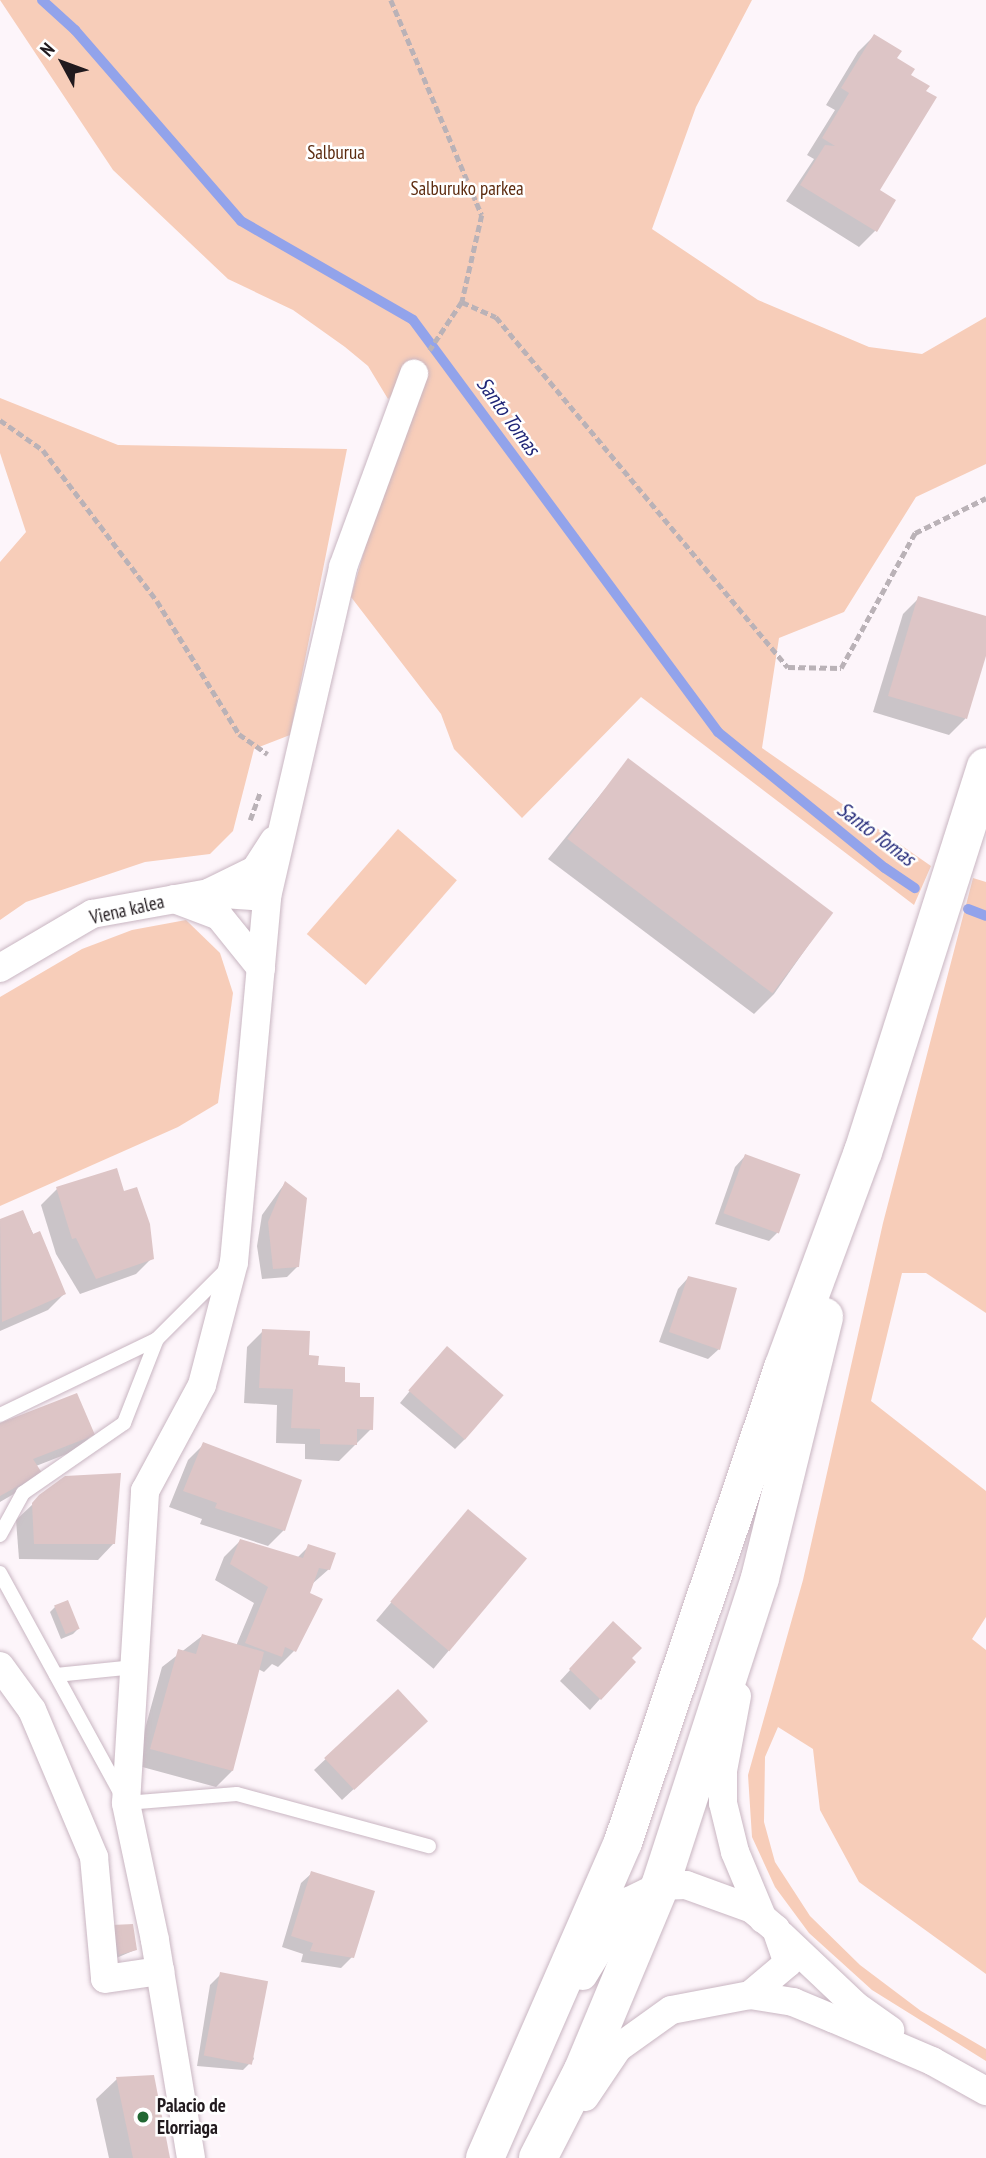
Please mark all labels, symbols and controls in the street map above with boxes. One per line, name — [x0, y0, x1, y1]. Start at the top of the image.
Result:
north arrow — [28, 28, 98, 98]
text: N — [35, 37, 60, 61]
park label: Salburua — [307, 142, 365, 164]
park label: Salburuko parkea — [410, 178, 524, 200]
water label: Santo Tomas — [471, 372, 545, 460]
water label: Santo Tomas — [832, 796, 920, 872]
street label: Viena kalea — [88, 890, 166, 930]
place label: Palacio de Elorriaga — [157, 2095, 226, 2139]
marker: Palacio de Elorriaga — [135, 2109, 151, 2125]

